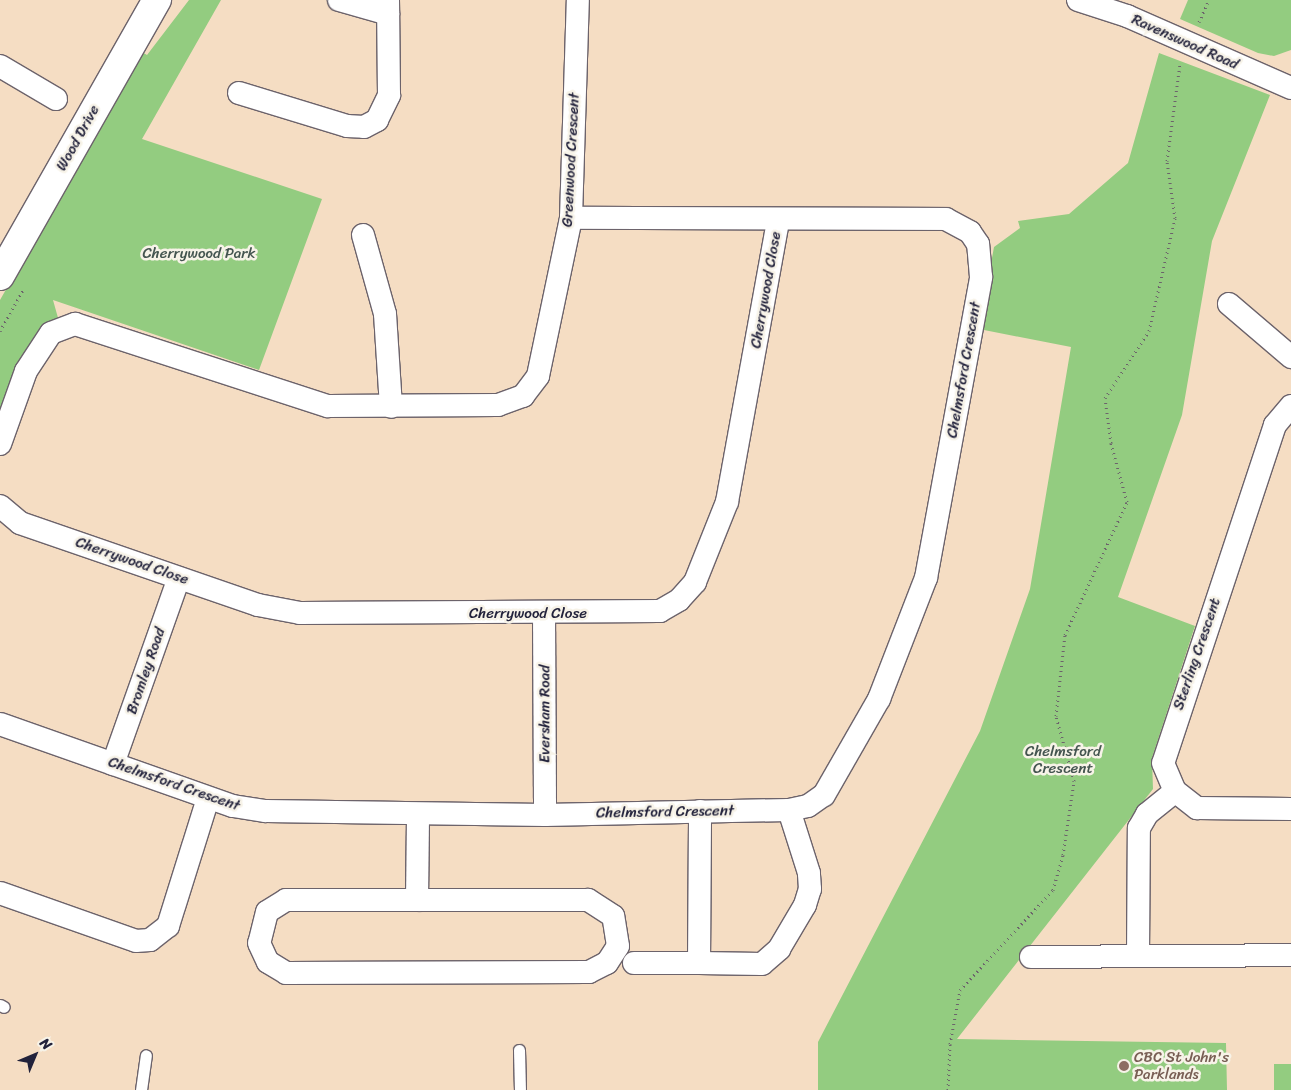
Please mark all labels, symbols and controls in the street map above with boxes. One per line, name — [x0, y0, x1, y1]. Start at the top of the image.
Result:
street label: Ravenswood Road — [1129, 10, 1241, 74]
street label: Greenwood Crescent — [558, 92, 584, 228]
street label: Wood Drive — [53, 102, 103, 174]
street label: Cherrywood Close — [747, 230, 785, 350]
park label: Cherrywood Park — [143, 245, 255, 263]
street label: Chelmsford Crescent — [943, 300, 985, 440]
street label: Cherrywood Close — [73, 533, 191, 589]
street label: Sterling Crescent — [1169, 595, 1225, 713]
street label: Cherrywood Close — [469, 605, 587, 623]
street label: Bromley Road — [123, 625, 169, 717]
street label: Eversham Road — [536, 665, 554, 763]
park label: Chelmsford Crescent — [1025, 742, 1101, 777]
street label: Chelmsford Crescent — [105, 753, 243, 815]
street label: Chelmsford Crescent — [595, 802, 735, 822]
north arrow — [10, 1030, 60, 1080]
text: N — [34, 1032, 58, 1056]
place label: CBC St John's Parklands — [1134, 1048, 1228, 1083]
marker: CBC St John's Parklands — [1118, 1060, 1130, 1072]

